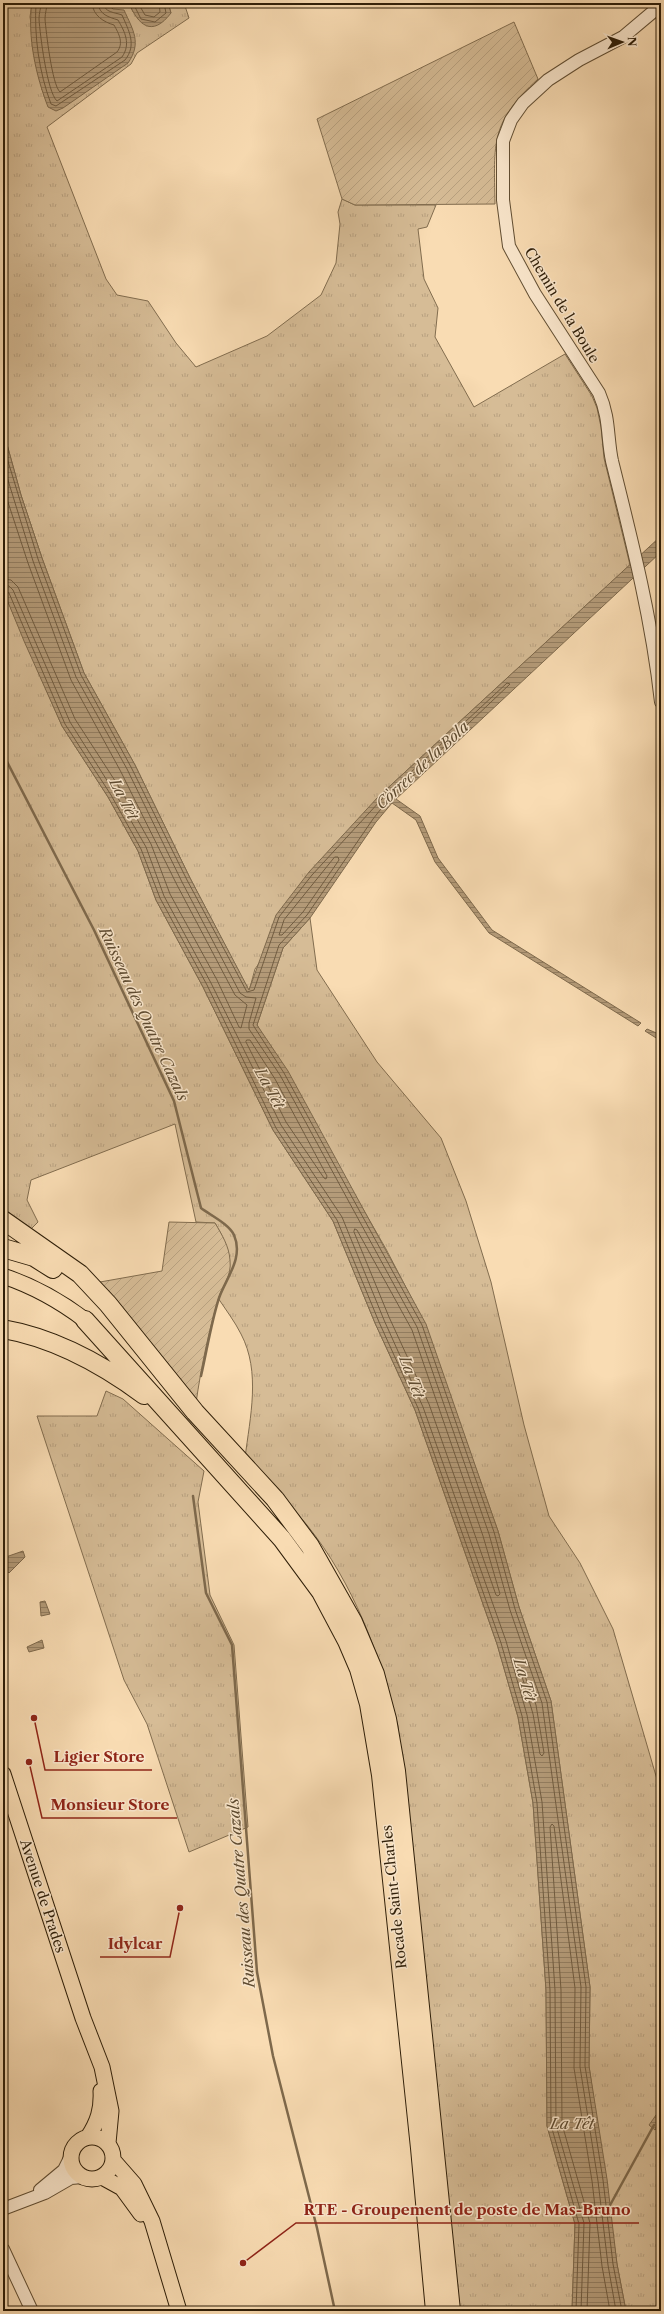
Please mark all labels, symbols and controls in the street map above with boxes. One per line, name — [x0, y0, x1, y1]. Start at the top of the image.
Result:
north arrow — [602, 22, 642, 62]
text: N — [625, 37, 639, 47]
street label: Chemin de la Boule — [520, 244, 604, 366]
water label: Còrrec de la Bola — [372, 717, 472, 813]
water label: La Têt — [105, 774, 143, 824]
water label: Ruisseau des Quatre Cazals — [95, 923, 193, 1105]
water label: La Têt — [250, 1063, 289, 1113]
water label: La Têt — [395, 1352, 429, 1402]
water label: La Têt — [510, 1655, 540, 1704]
callout: Ligier Store — [45, 1743, 152, 1770]
text: Ligier Store — [54, 1747, 144, 1766]
callout: Monsieur Store — [42, 1791, 177, 1818]
text: Monsieur Store — [51, 1795, 169, 1814]
water label: Ruisseau des Quatre Cazals — [223, 1797, 259, 1990]
street label: Rocade Saint-Charles — [377, 1824, 411, 1970]
street label: Avenue de Prades — [16, 1836, 70, 1955]
callout: Idylcar — [100, 1930, 170, 1957]
text: Idylcar — [108, 1934, 163, 1953]
water label: La Têt — [549, 2114, 595, 2133]
callout: RTE - Groupement de poste de Mas-Bruno — [296, 2196, 639, 2223]
text: RTE - Groupement de poste de Mas-Bruno — [304, 2200, 630, 2219]

